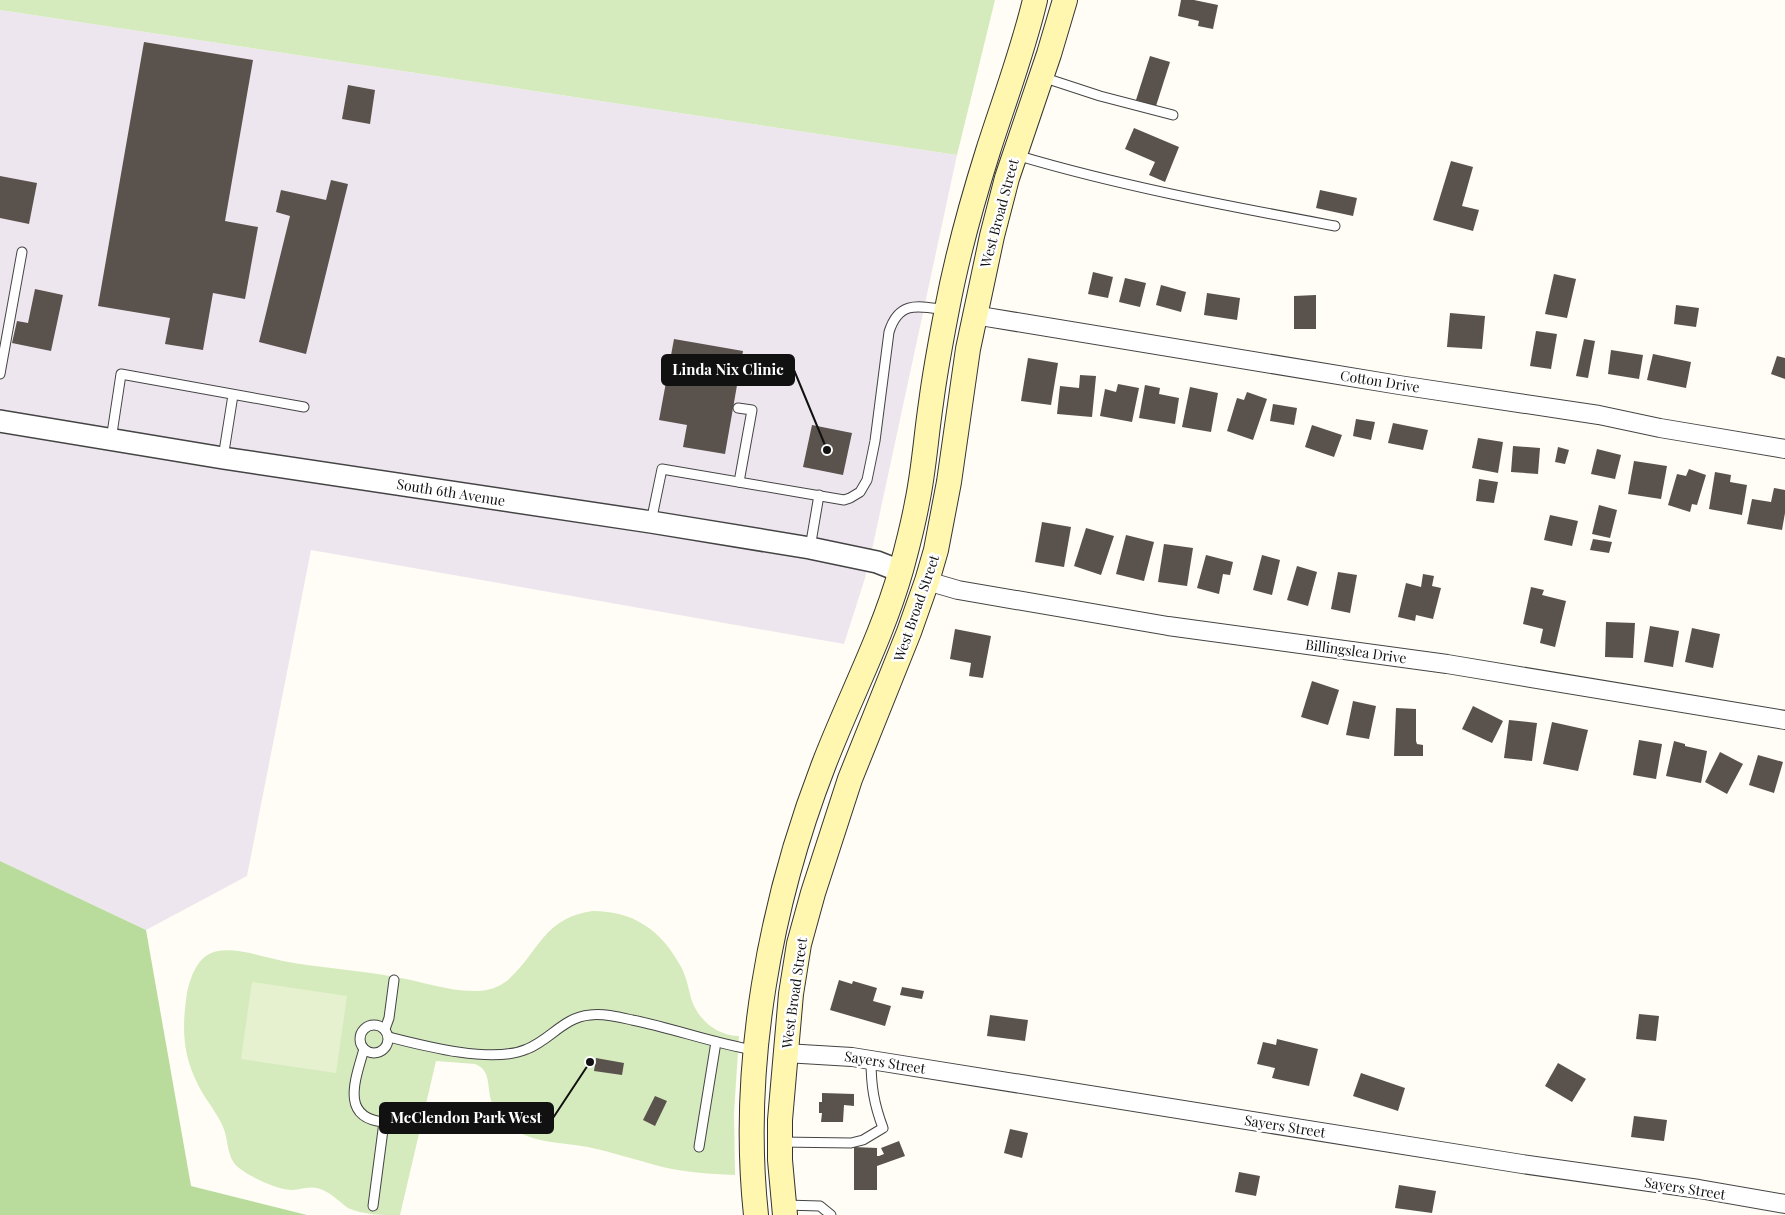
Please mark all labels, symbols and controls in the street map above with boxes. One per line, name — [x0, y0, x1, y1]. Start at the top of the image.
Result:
street label: West Broad Street — [975, 156, 1023, 270]
callout: Linda Nix Clinic — [662, 355, 794, 385]
text: Linda Nix Clinic — [672, 359, 784, 379]
street label: Cotton Drive — [1339, 365, 1421, 397]
street label: South 6th Avenue — [395, 474, 507, 510]
street label: West Broad Street — [889, 551, 944, 665]
street label: Billingslea Drive — [1304, 634, 1408, 668]
street label: West Broad Street — [777, 935, 811, 1051]
street label: Sayers Street — [843, 1046, 928, 1078]
callout: McClendon Park West — [380, 1103, 553, 1133]
text: McClendon Park West — [390, 1107, 543, 1127]
street label: Sayers Street — [1243, 1110, 1328, 1142]
street label: Sayers Street — [1643, 1172, 1728, 1204]

